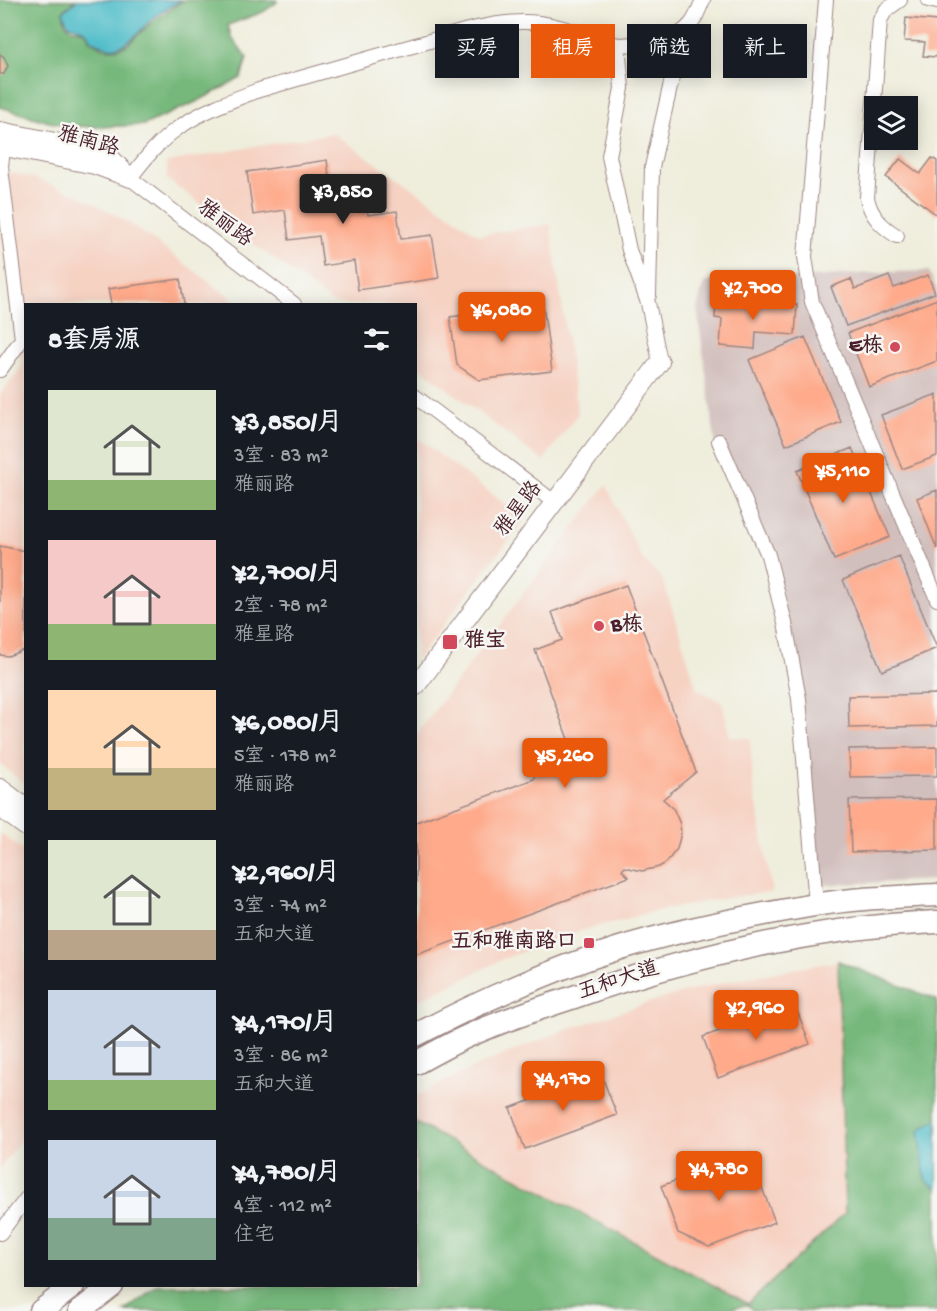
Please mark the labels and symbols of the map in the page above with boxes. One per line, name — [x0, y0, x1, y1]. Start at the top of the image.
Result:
street label: 雅南路 — [54, 121, 122, 163]
pin: ¥3,850 — [294, 174, 392, 225]
street label: 雅丽路 — [191, 194, 258, 254]
pin: ¥2,700 — [704, 270, 802, 321]
pin: ¥6,080 — [453, 292, 551, 343]
place label: E栋 — [849, 334, 883, 360]
marker: E栋 — [888, 340, 902, 354]
pin: ¥5,110 — [794, 453, 892, 504]
street label: 雅星路 — [489, 476, 549, 543]
place label: B栋 — [610, 613, 643, 639]
marker: B栋 — [592, 619, 606, 633]
place label: 雅宝 — [464, 628, 506, 655]
marker: 雅宝 — [441, 633, 459, 651]
pin: ¥5,260 — [516, 738, 614, 789]
place label: 五和雅南路口 — [451, 929, 577, 956]
marker: 五和雅南路口 — [582, 936, 596, 950]
street label: 五和大道 — [575, 956, 663, 1007]
pin: ¥2,960 — [707, 990, 805, 1041]
pin: ¥4,170 — [514, 1061, 612, 1112]
pin: ¥4,780 — [670, 1151, 768, 1202]

